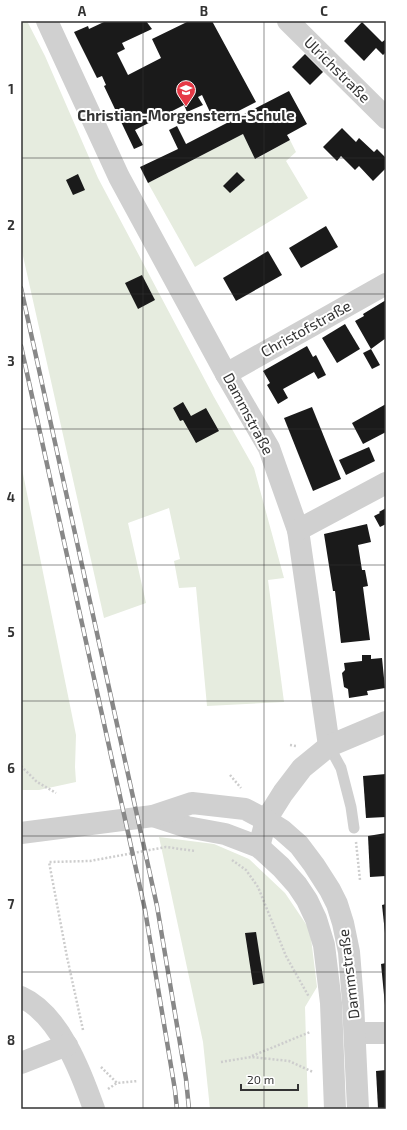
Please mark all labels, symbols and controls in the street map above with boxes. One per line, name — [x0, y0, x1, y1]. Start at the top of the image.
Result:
text: A — [78, 3, 87, 19]
text: B — [200, 3, 208, 19]
text: C — [320, 3, 328, 19]
street label: Ulrichstraße — [301, 33, 374, 106]
school or university icon: Christian-Morgenstern-Schule — [175, 79, 197, 107]
text: 1 — [8, 81, 14, 97]
place label: Christian-Morgenstern-Schule — [77, 106, 295, 124]
text: 2 — [7, 217, 15, 233]
street label: Christofstraße — [257, 296, 354, 360]
text: 3 — [7, 353, 15, 369]
street label: Dammstraße — [220, 369, 278, 458]
text: 4 — [7, 489, 15, 505]
text: 5 — [7, 624, 15, 640]
text: 6 — [7, 760, 15, 776]
text: 7 — [8, 896, 15, 912]
street label: Dammstraße — [334, 928, 362, 1020]
text: 8 — [7, 1032, 15, 1048]
scale bar — [241, 1066, 298, 1092]
text: 20 m — [247, 1072, 274, 1086]

